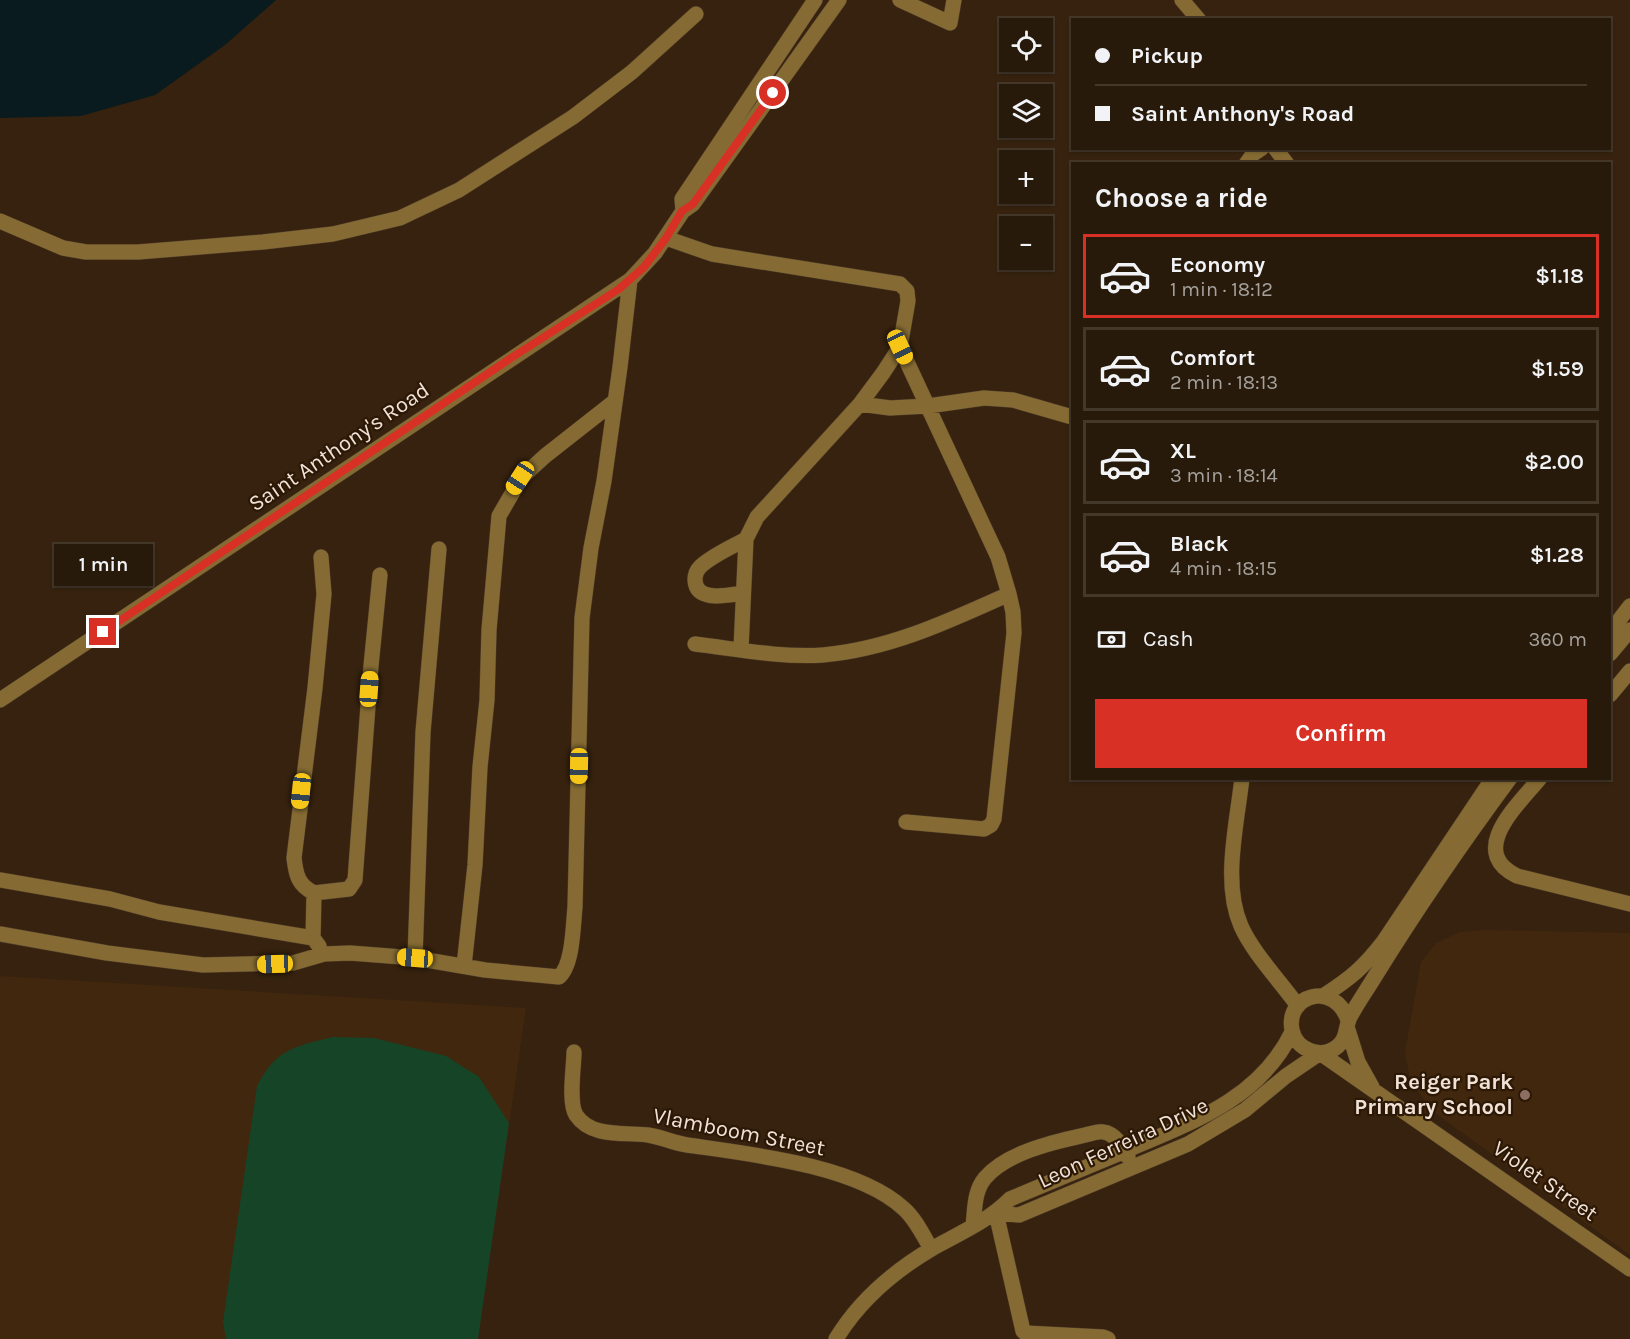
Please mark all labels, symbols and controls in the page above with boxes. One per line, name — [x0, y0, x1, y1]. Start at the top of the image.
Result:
map controls — [999, 18, 1053, 270]
button: locate — [999, 18, 1053, 72]
text: Pickup — [1131, 43, 1203, 69]
route start — [759, 79, 786, 106]
button: layers — [999, 84, 1053, 138]
text: Saint Anthony's Road — [1131, 101, 1354, 127]
button: + — [999, 150, 1053, 204]
text: Choose a ride — [1095, 182, 1268, 214]
button: − — [999, 216, 1053, 270]
icon: car — [1098, 249, 1152, 303]
text: Economy — [1170, 252, 1265, 278]
text: $1.18 — [1535, 263, 1584, 289]
text: 1 min · 18:12 — [1170, 278, 1273, 301]
car — [884, 327, 916, 367]
icon: car — [1098, 342, 1152, 396]
text: Comfort — [1170, 345, 1255, 371]
text: $1.59 — [1531, 356, 1584, 382]
text: 2 min · 18:13 — [1170, 371, 1278, 394]
street label: Saint Anthony's Road — [244, 377, 434, 517]
icon: car — [1098, 435, 1152, 489]
text: XL — [1170, 438, 1196, 464]
text: $2.00 — [1524, 449, 1584, 475]
car — [503, 458, 537, 498]
text: 3 min · 18:14 — [1170, 464, 1278, 487]
icon: car — [1098, 528, 1152, 582]
text: Black — [1170, 531, 1229, 557]
text: $1.28 — [1530, 542, 1584, 568]
callout: 1 min — [54, 545, 152, 587]
text: 1 min — [79, 553, 128, 576]
text: 4 min · 18:15 — [1170, 557, 1277, 580]
route end — [89, 618, 116, 645]
icon: cash — [1095, 623, 1128, 656]
text: Cash — [1143, 626, 1193, 652]
text: 360 m — [1528, 628, 1587, 651]
car — [359, 670, 379, 708]
button: Confirm — [1095, 699, 1587, 768]
car — [570, 748, 588, 784]
car — [290, 772, 312, 810]
car — [396, 948, 434, 968]
car — [257, 954, 293, 974]
place label: Reiger Park Primary School — [1354, 1069, 1513, 1120]
marker: Reiger Park Primary School — [1518, 1088, 1532, 1102]
street label: Leon Ferreira Drive — [1034, 1092, 1212, 1194]
street label: Vlamboom Street — [651, 1103, 827, 1161]
street label: Violet Street — [1487, 1135, 1603, 1227]

